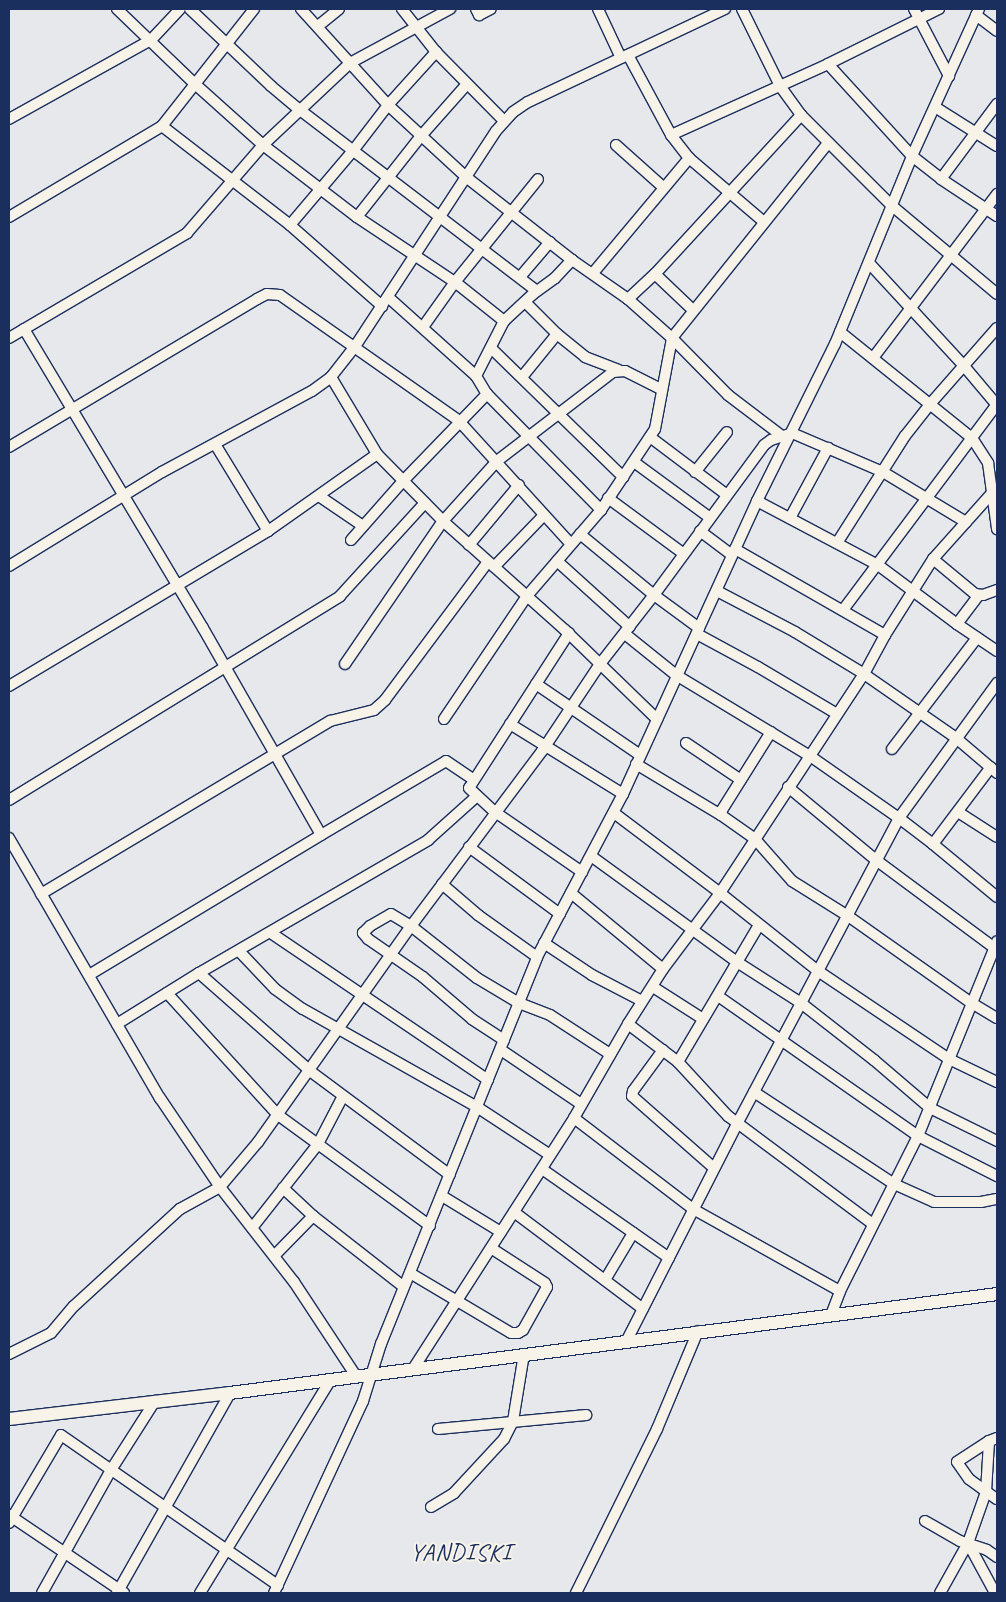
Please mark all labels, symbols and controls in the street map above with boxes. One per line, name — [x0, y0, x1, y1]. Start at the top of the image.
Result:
district label: YANDISKI — [410, 1539, 512, 1567]

